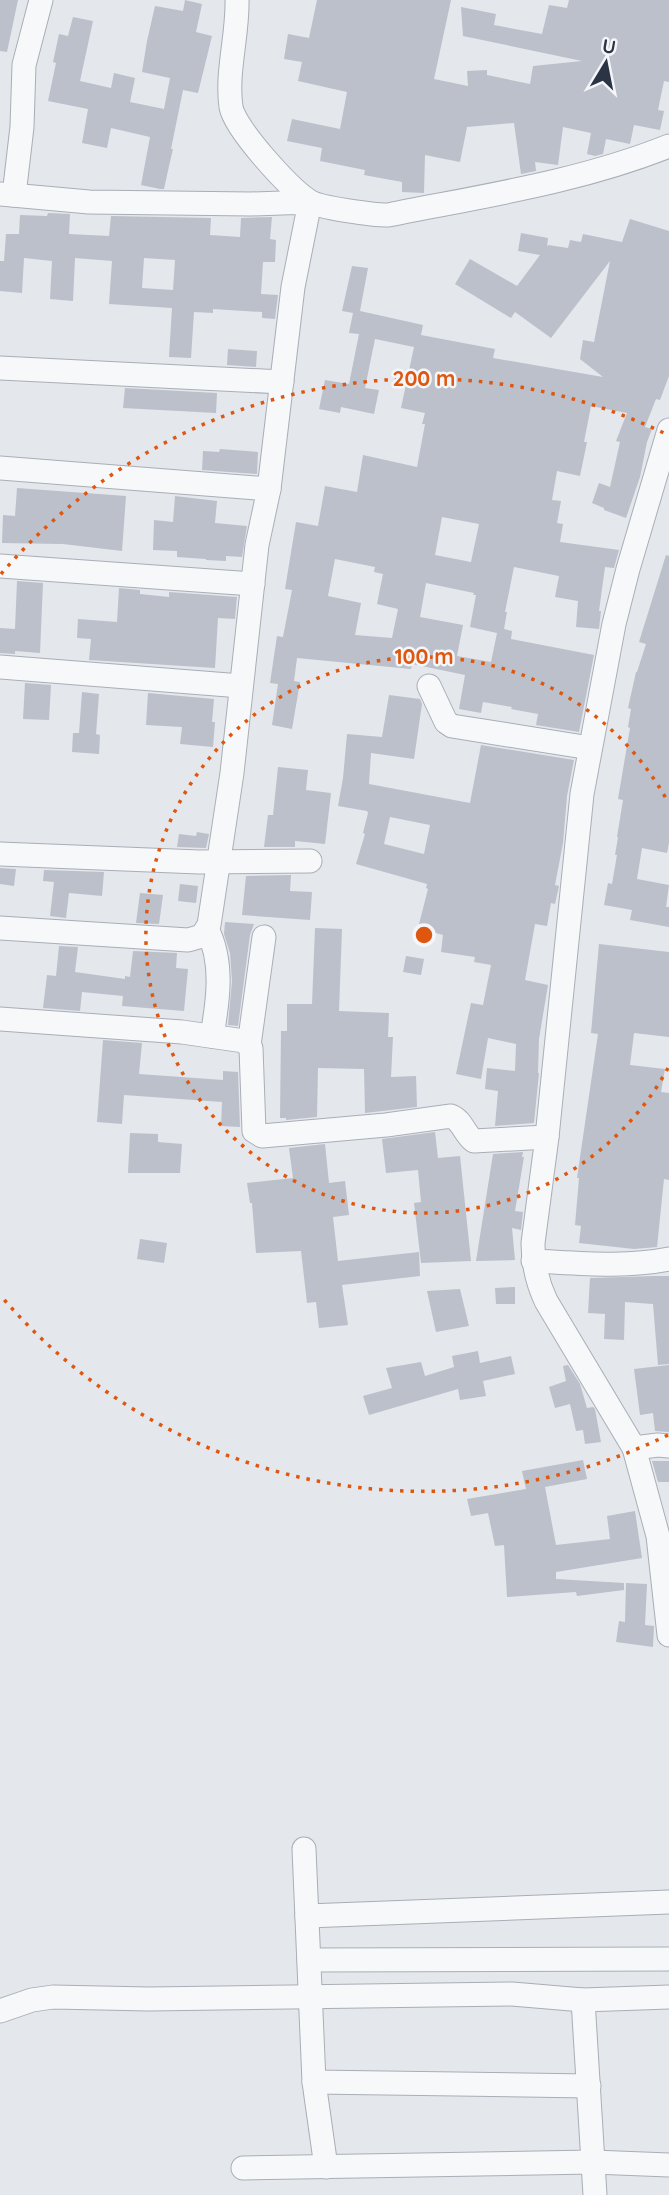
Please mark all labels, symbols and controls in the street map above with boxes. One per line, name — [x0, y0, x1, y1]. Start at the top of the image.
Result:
north arrow — [571, 28, 641, 98]
text: U — [600, 33, 618, 59]
text: 200 m — [393, 365, 455, 391]
text: 100 m — [394, 643, 454, 669]
centre of rings — [412, 923, 436, 947]

